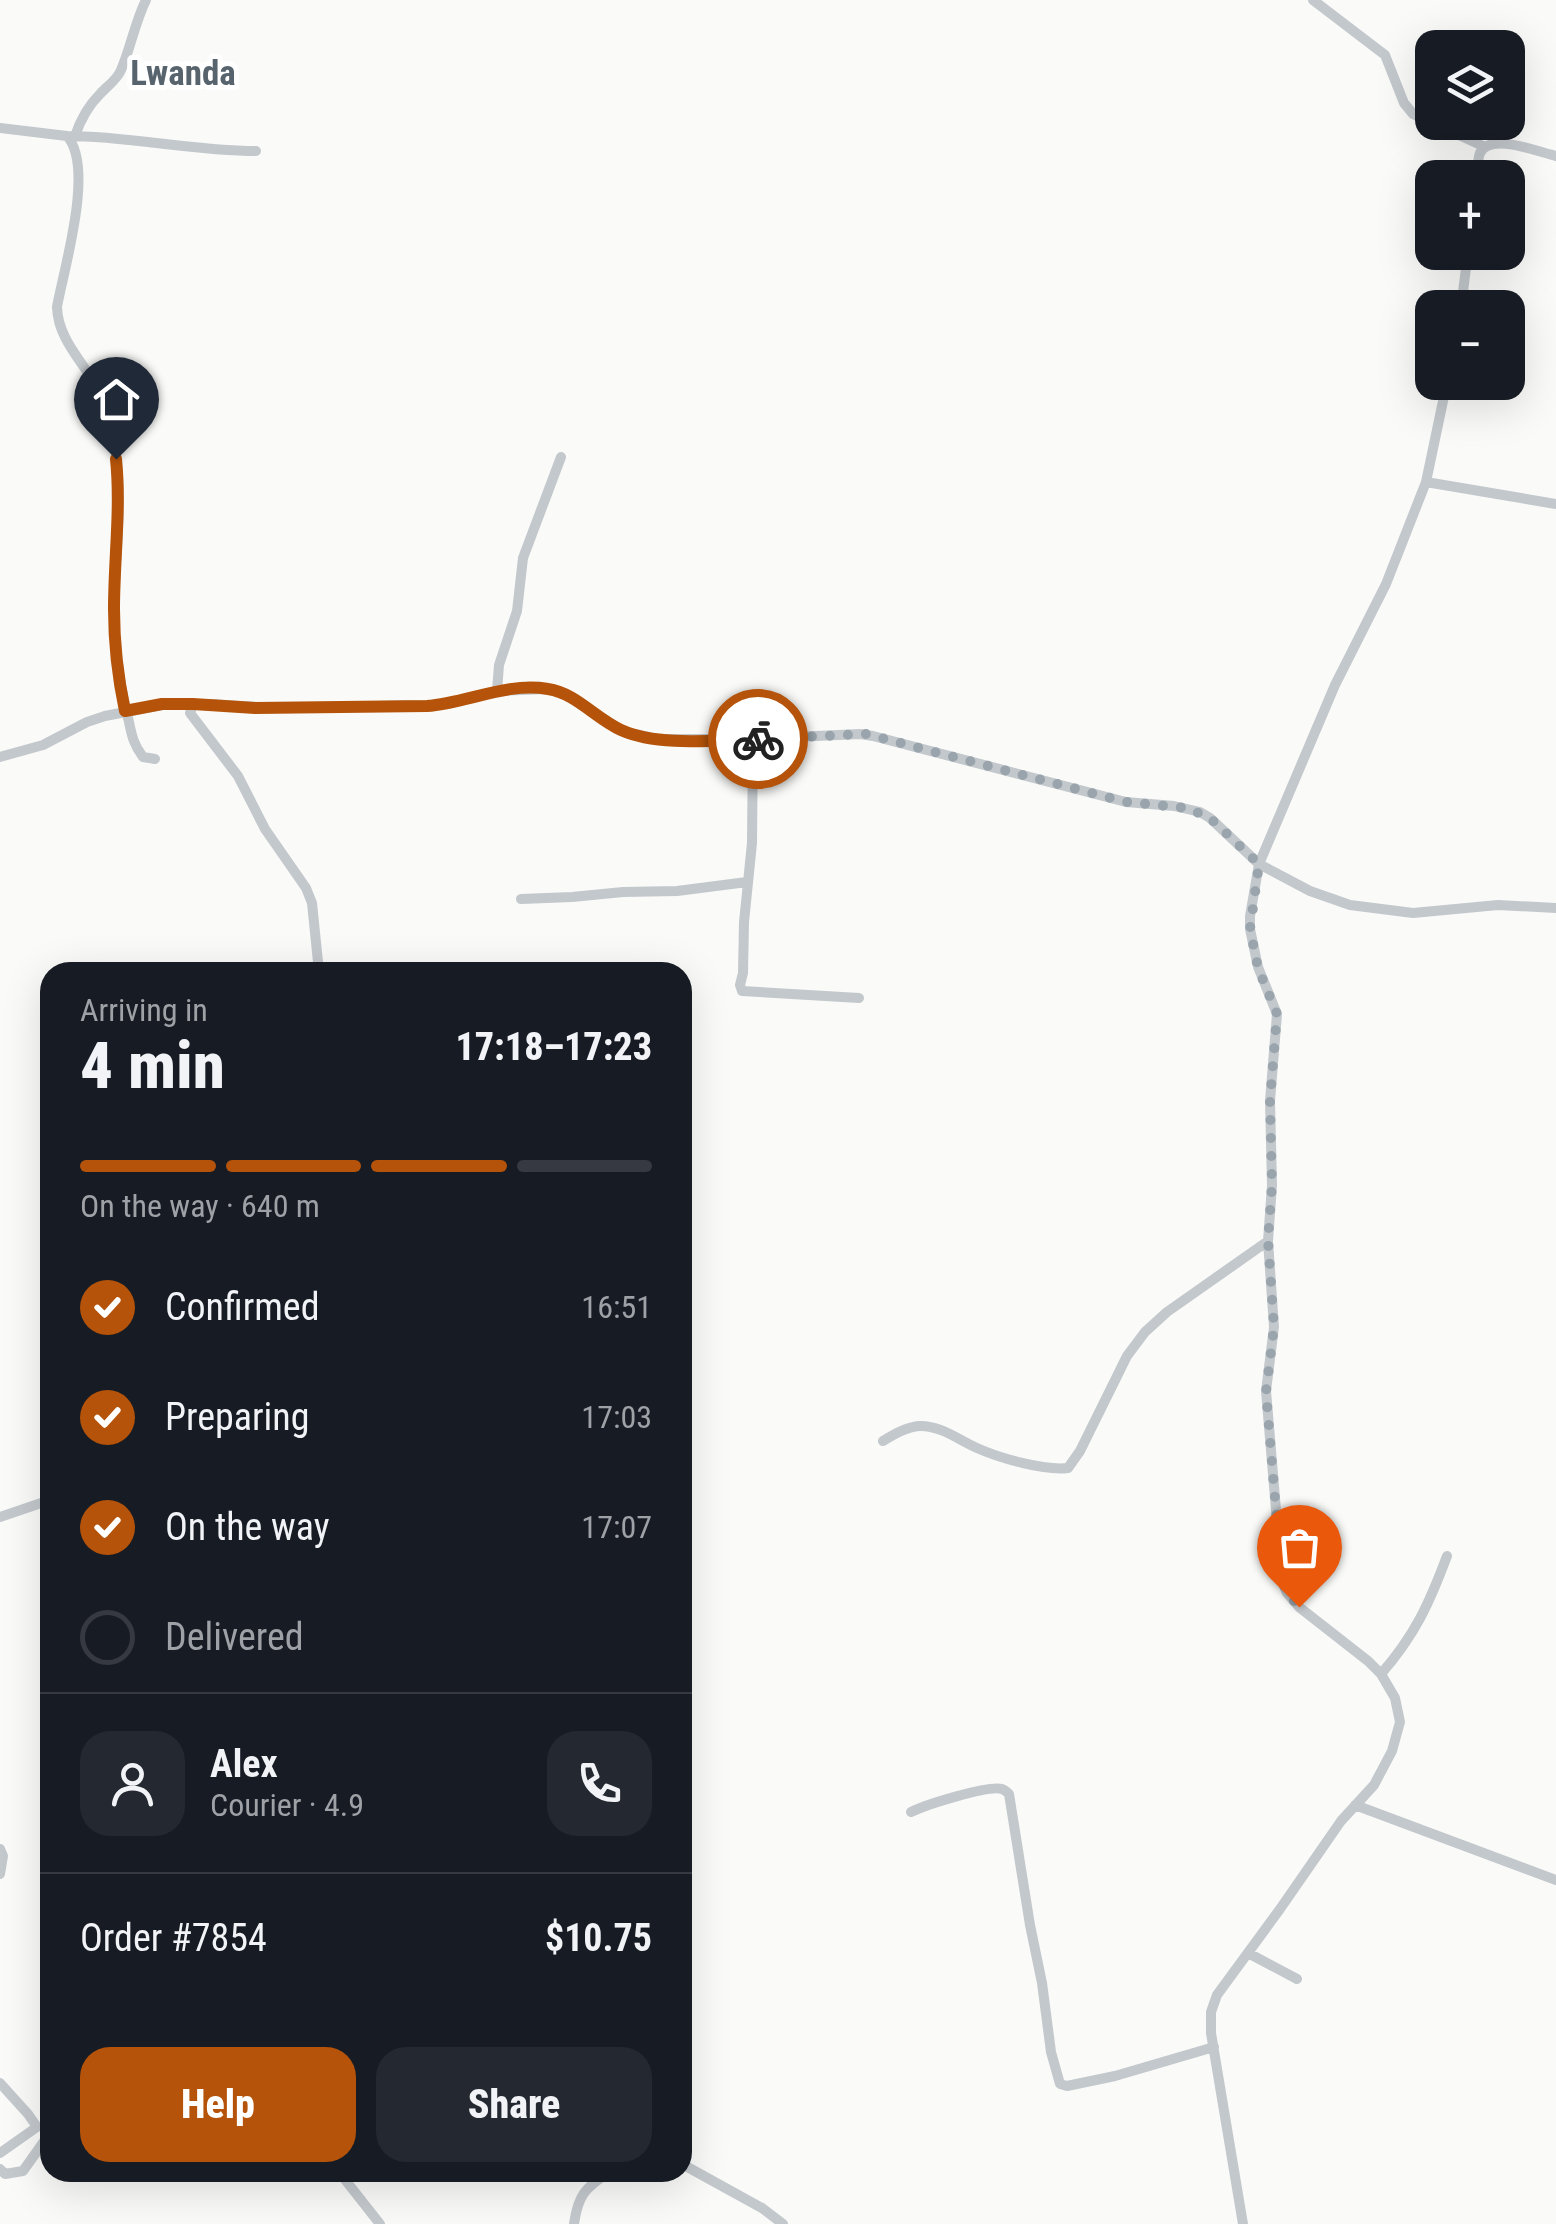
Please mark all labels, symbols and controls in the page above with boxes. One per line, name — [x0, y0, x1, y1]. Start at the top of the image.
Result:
map controls — [1415, 30, 1525, 400]
button: layers — [1415, 30, 1525, 140]
district label: Lwanda — [130, 53, 236, 94]
button: + — [1415, 160, 1525, 270]
button: − — [1415, 290, 1525, 400]
pin — [74, 357, 159, 460]
icon: home — [89, 372, 144, 427]
courier — [708, 689, 808, 789]
icon: bike — [731, 712, 786, 767]
text: Arriving in — [80, 991, 208, 1029]
text: 17:18–17:23 — [455, 1025, 652, 1069]
text: 4 min — [80, 1028, 225, 1104]
text: On the way · 640 m — [80, 1187, 320, 1225]
icon: check — [80, 1280, 135, 1335]
text: Confirmed — [165, 1285, 320, 1329]
text: 16:51 — [581, 1288, 652, 1326]
icon: check — [80, 1390, 135, 1445]
text: Preparing — [165, 1395, 310, 1439]
text: 17:03 — [581, 1398, 652, 1436]
icon: check — [80, 1500, 135, 1555]
text: On the way — [165, 1505, 330, 1549]
pin — [1257, 1505, 1342, 1608]
text: 17:07 — [581, 1508, 652, 1546]
icon: bag — [1272, 1520, 1327, 1575]
text: Delivered — [165, 1615, 304, 1659]
button: person — [80, 1731, 185, 1836]
button: phone — [547, 1731, 652, 1836]
text: Alex — [210, 1742, 278, 1786]
text: Courier · 4.9 — [210, 1786, 364, 1824]
text: Order #7854 — [80, 1916, 267, 1960]
text: $10.75 — [545, 1916, 652, 1960]
button: Help — [80, 2047, 356, 2162]
button: Share — [376, 2047, 652, 2162]

